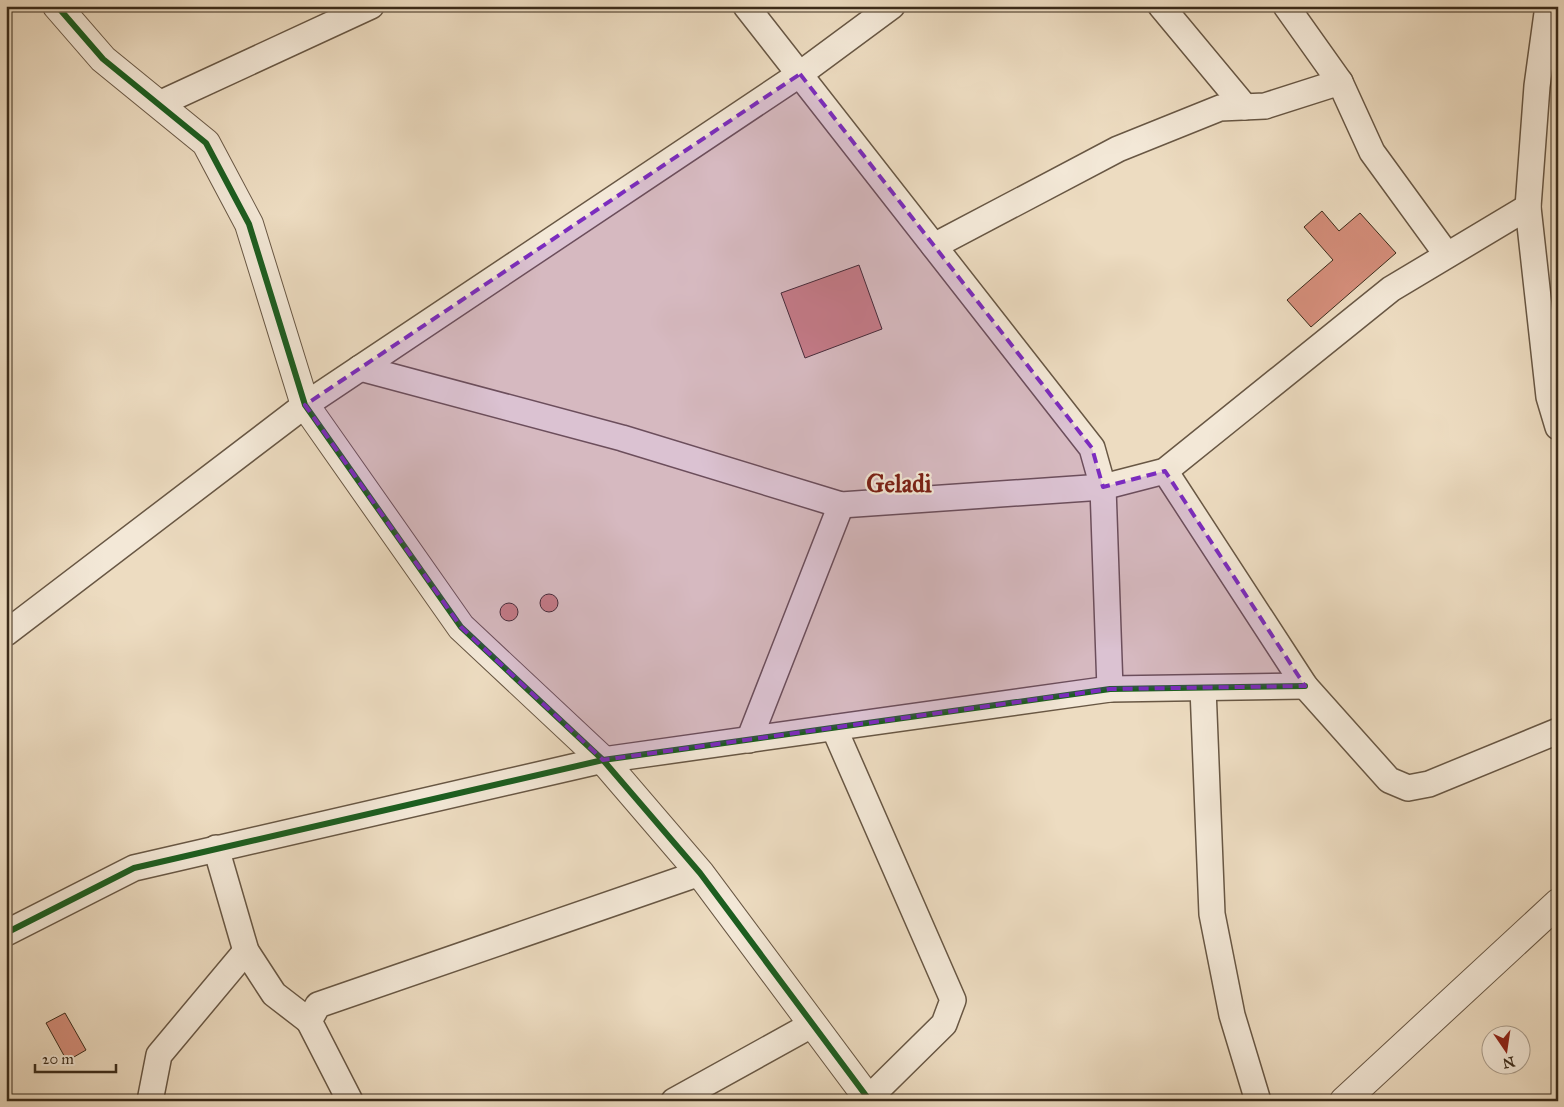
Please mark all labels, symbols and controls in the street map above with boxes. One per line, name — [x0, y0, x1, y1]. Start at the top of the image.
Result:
district label: Geladi — [866, 468, 932, 499]
north arrow — [1482, 1024, 1532, 1074]
scale bar — [35, 1042, 116, 1074]
text: 20 m — [42, 1050, 74, 1068]
text: N — [1501, 1053, 1517, 1072]

